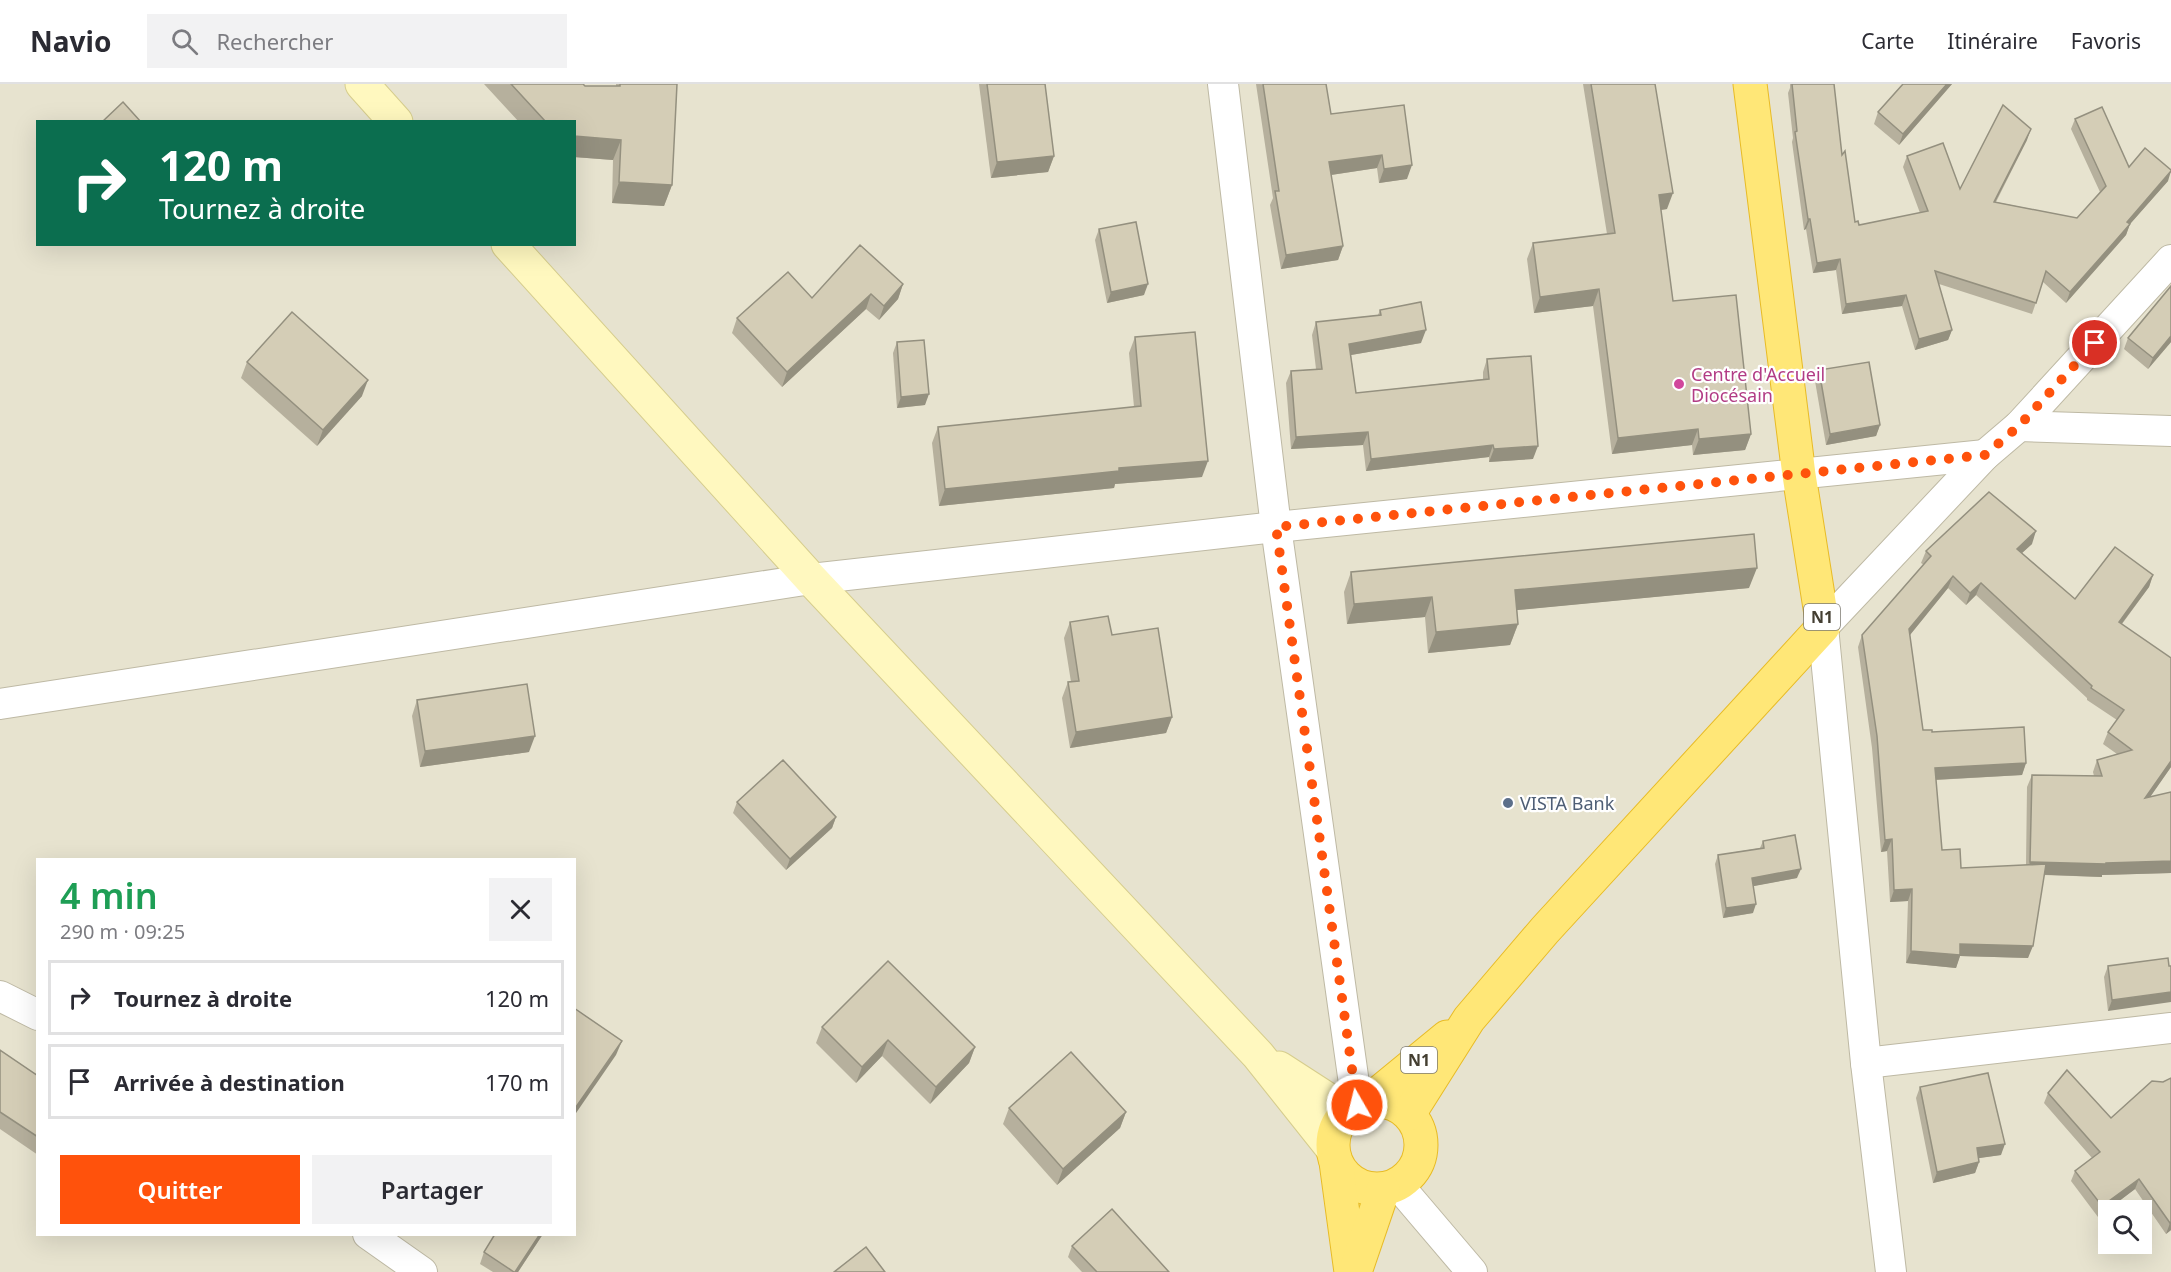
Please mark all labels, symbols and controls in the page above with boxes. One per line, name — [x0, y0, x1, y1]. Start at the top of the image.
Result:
search box — [147, 14, 567, 68]
text: Navio — [30, 22, 111, 60]
icon: search — [168, 25, 201, 58]
text: Rechercher — [216, 26, 333, 56]
text: Carte — [1861, 27, 1914, 55]
text: Itinéraire — [1947, 27, 2038, 55]
text: Favoris — [2071, 27, 2141, 55]
text: 120 m — [159, 136, 283, 193]
icon: right — [60, 144, 138, 222]
text: Tournez à droite — [159, 190, 365, 227]
pin — [2069, 317, 2120, 368]
icon: arrive — [2078, 326, 2111, 359]
place label: Centre d'Accueil Diocésain — [1691, 362, 1825, 407]
marker: Centre d'Accueil Diocésain — [1672, 377, 1686, 391]
road number: N1 — [1804, 604, 1840, 630]
place label: VISTA Bank — [1520, 791, 1615, 815]
marker: VISTA Bank — [1501, 796, 1515, 810]
text: 4 min — [60, 871, 158, 920]
button: close — [489, 878, 552, 941]
text: 290 m · 09:25 — [60, 918, 185, 945]
icon: right — [63, 981, 96, 1014]
text: Tournez à droite — [114, 983, 292, 1013]
text: 120 m — [485, 983, 549, 1013]
road number: N1 — [1401, 1047, 1437, 1073]
icon: arrive — [63, 1065, 96, 1098]
text: Arrivée à destination — [114, 1067, 345, 1097]
text: 170 m — [485, 1067, 549, 1097]
position arrow — [1325, 1073, 1389, 1137]
button: Quitter — [60, 1155, 300, 1224]
button: Partager — [312, 1155, 552, 1224]
map controls — [2098, 1200, 2152, 1254]
button: search — [2098, 1200, 2152, 1254]

